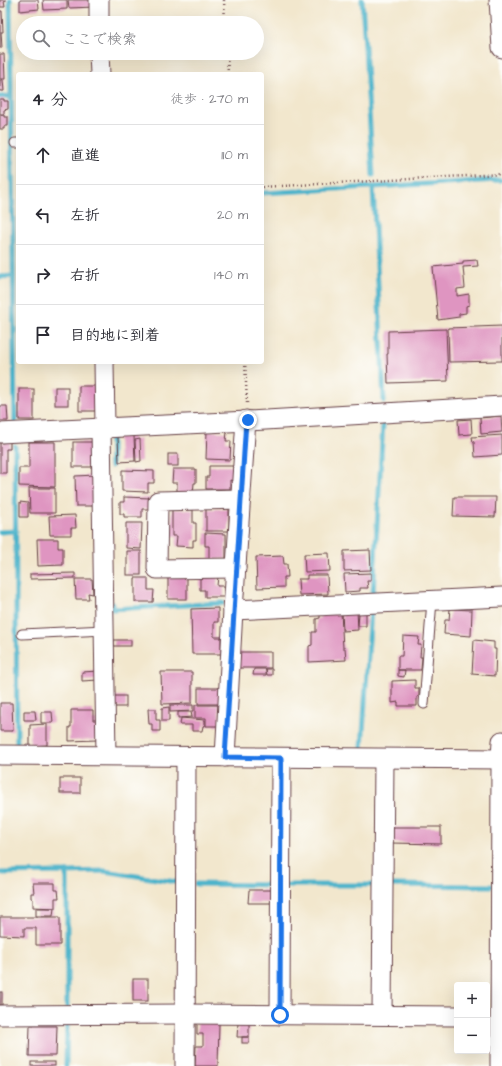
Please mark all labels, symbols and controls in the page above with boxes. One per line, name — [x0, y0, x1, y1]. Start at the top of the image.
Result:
search box — [16, 16, 264, 60]
icon: search — [30, 27, 52, 49]
text: ここで検索 — [62, 29, 137, 50]
text: 4 分 — [32, 88, 67, 112]
text: 徒歩 · 270 m — [171, 90, 248, 108]
icon: ahead — [32, 144, 54, 166]
text: 直進 — [70, 145, 100, 166]
text: 110 m — [221, 146, 248, 164]
icon: left — [32, 204, 54, 226]
text: 左折 — [70, 205, 100, 226]
text: 20 m — [217, 206, 248, 224]
icon: right — [32, 264, 54, 286]
text: 右折 — [70, 265, 100, 286]
text: 140 m — [214, 266, 248, 284]
icon: arrive — [32, 324, 54, 346]
text: 目的地に到着 — [70, 325, 160, 346]
route end — [239, 411, 257, 429]
map controls — [454, 982, 490, 1054]
button: + — [454, 982, 490, 1018]
route start — [271, 1006, 289, 1024]
button: − — [454, 1018, 490, 1054]

